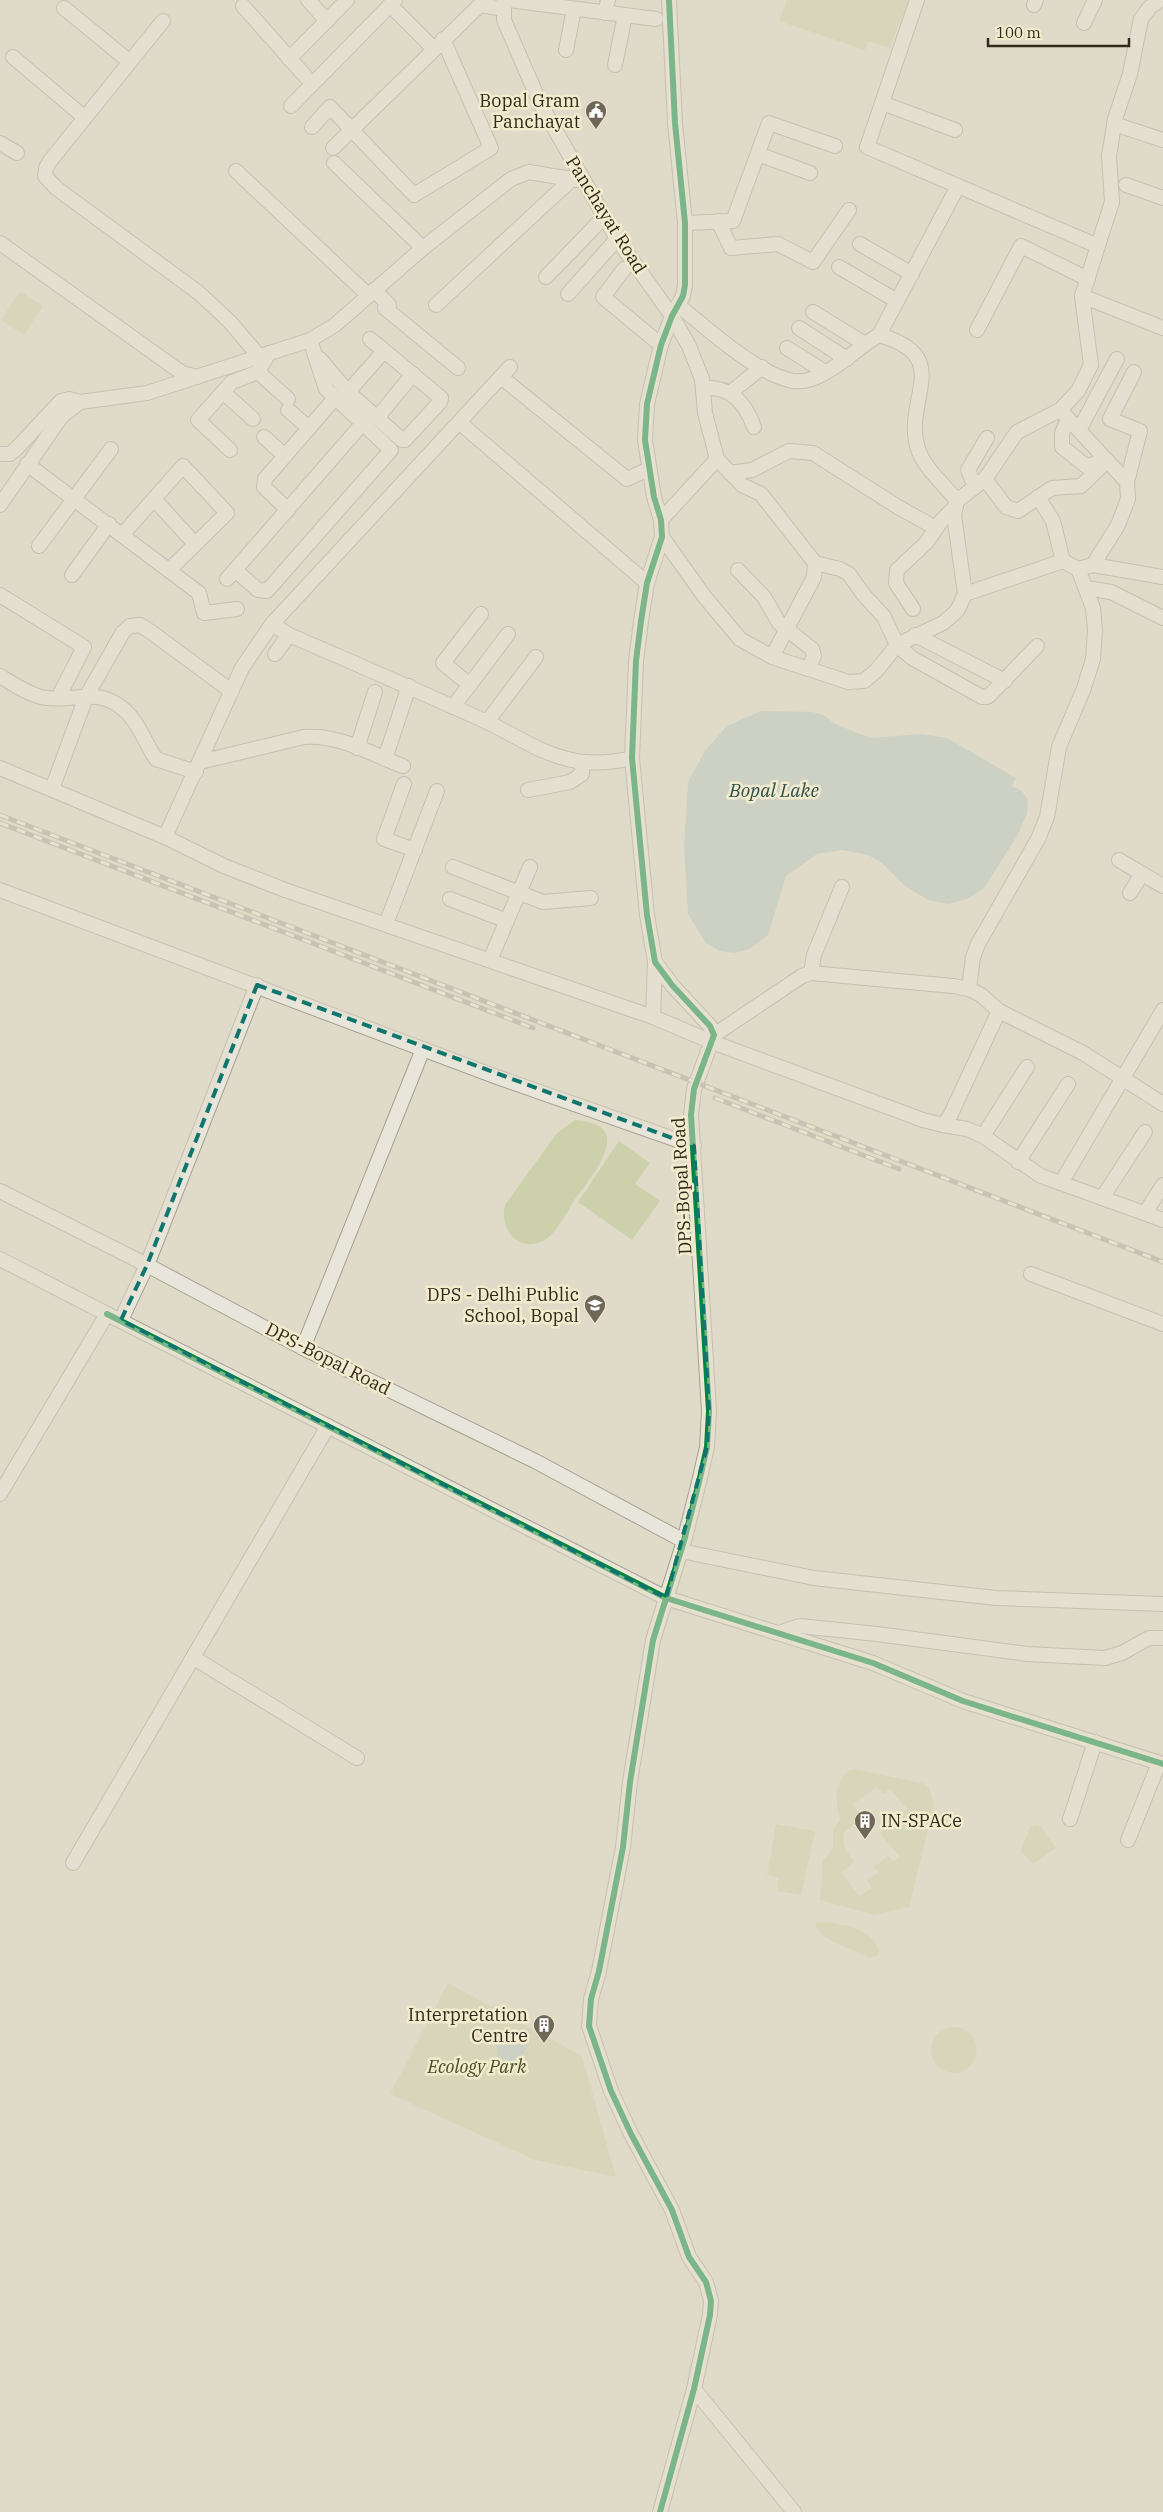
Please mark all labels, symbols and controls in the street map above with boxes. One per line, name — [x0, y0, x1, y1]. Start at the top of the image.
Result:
scale bar — [988, 15, 1129, 47]
text: 100 m — [996, 23, 1041, 42]
place label: Bopal Gram Panchayat — [479, 89, 580, 133]
public building icon: Bopal Gram Panchayat — [584, 99, 608, 130]
street label: Panchayat Road — [561, 151, 652, 278]
water label: Bopal Lake — [728, 778, 820, 802]
street label: DPS-Bopal Road — [666, 1117, 697, 1255]
place label: DPS - Delhi Public School, Bopal — [427, 1283, 579, 1327]
school or university icon: DPS - Delhi Public School, Bopal — [583, 1293, 607, 1324]
street label: DPS-Bopal Road — [262, 1317, 395, 1400]
building icon: IN-SPACe — [853, 1809, 877, 1840]
place label: IN-SPACe — [881, 1809, 962, 1832]
place label: Interpretation Centre — [408, 2003, 528, 2047]
building icon: Interpretation Centre — [532, 2013, 556, 2044]
park label: Ecology Park — [427, 2055, 527, 2078]

